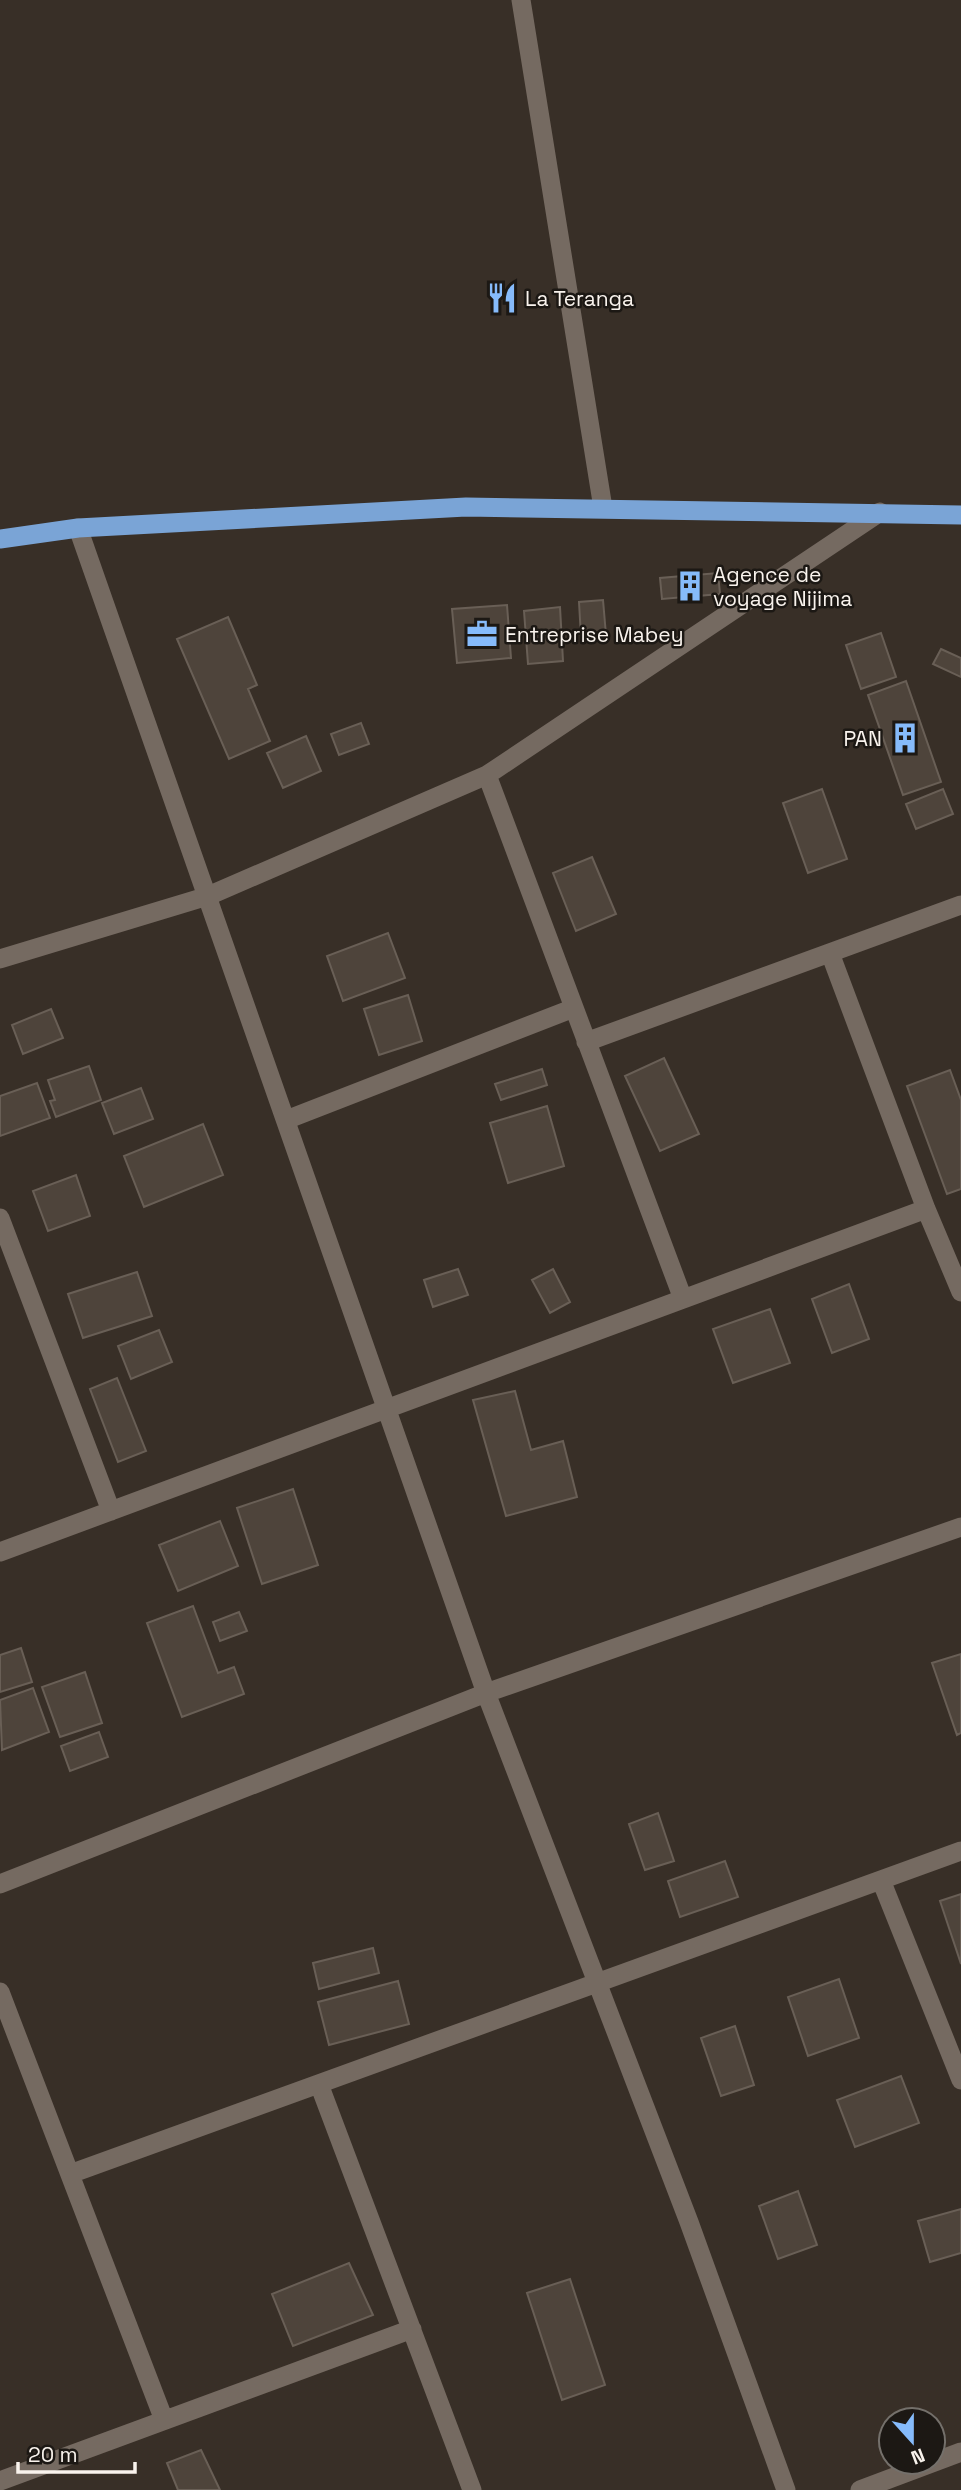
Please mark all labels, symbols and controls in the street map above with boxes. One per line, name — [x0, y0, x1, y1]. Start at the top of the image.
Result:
restaurant icon: La Teranga — [485, 281, 519, 315]
place label: La Teranga — [525, 285, 634, 312]
place label: Agence de voyage Nijima — [713, 561, 852, 612]
building icon: Agence de voyage Nijima — [673, 569, 707, 603]
office icon: Entreprise Mabey — [465, 617, 499, 651]
place label: Entreprise Mabey — [505, 621, 684, 648]
building icon: PAN — [888, 721, 922, 755]
place label: PAN — [843, 725, 882, 752]
north arrow — [877, 2406, 947, 2476]
scale bar — [18, 2430, 135, 2474]
text: 20 m — [28, 2441, 78, 2468]
text: N — [907, 2442, 928, 2470]

